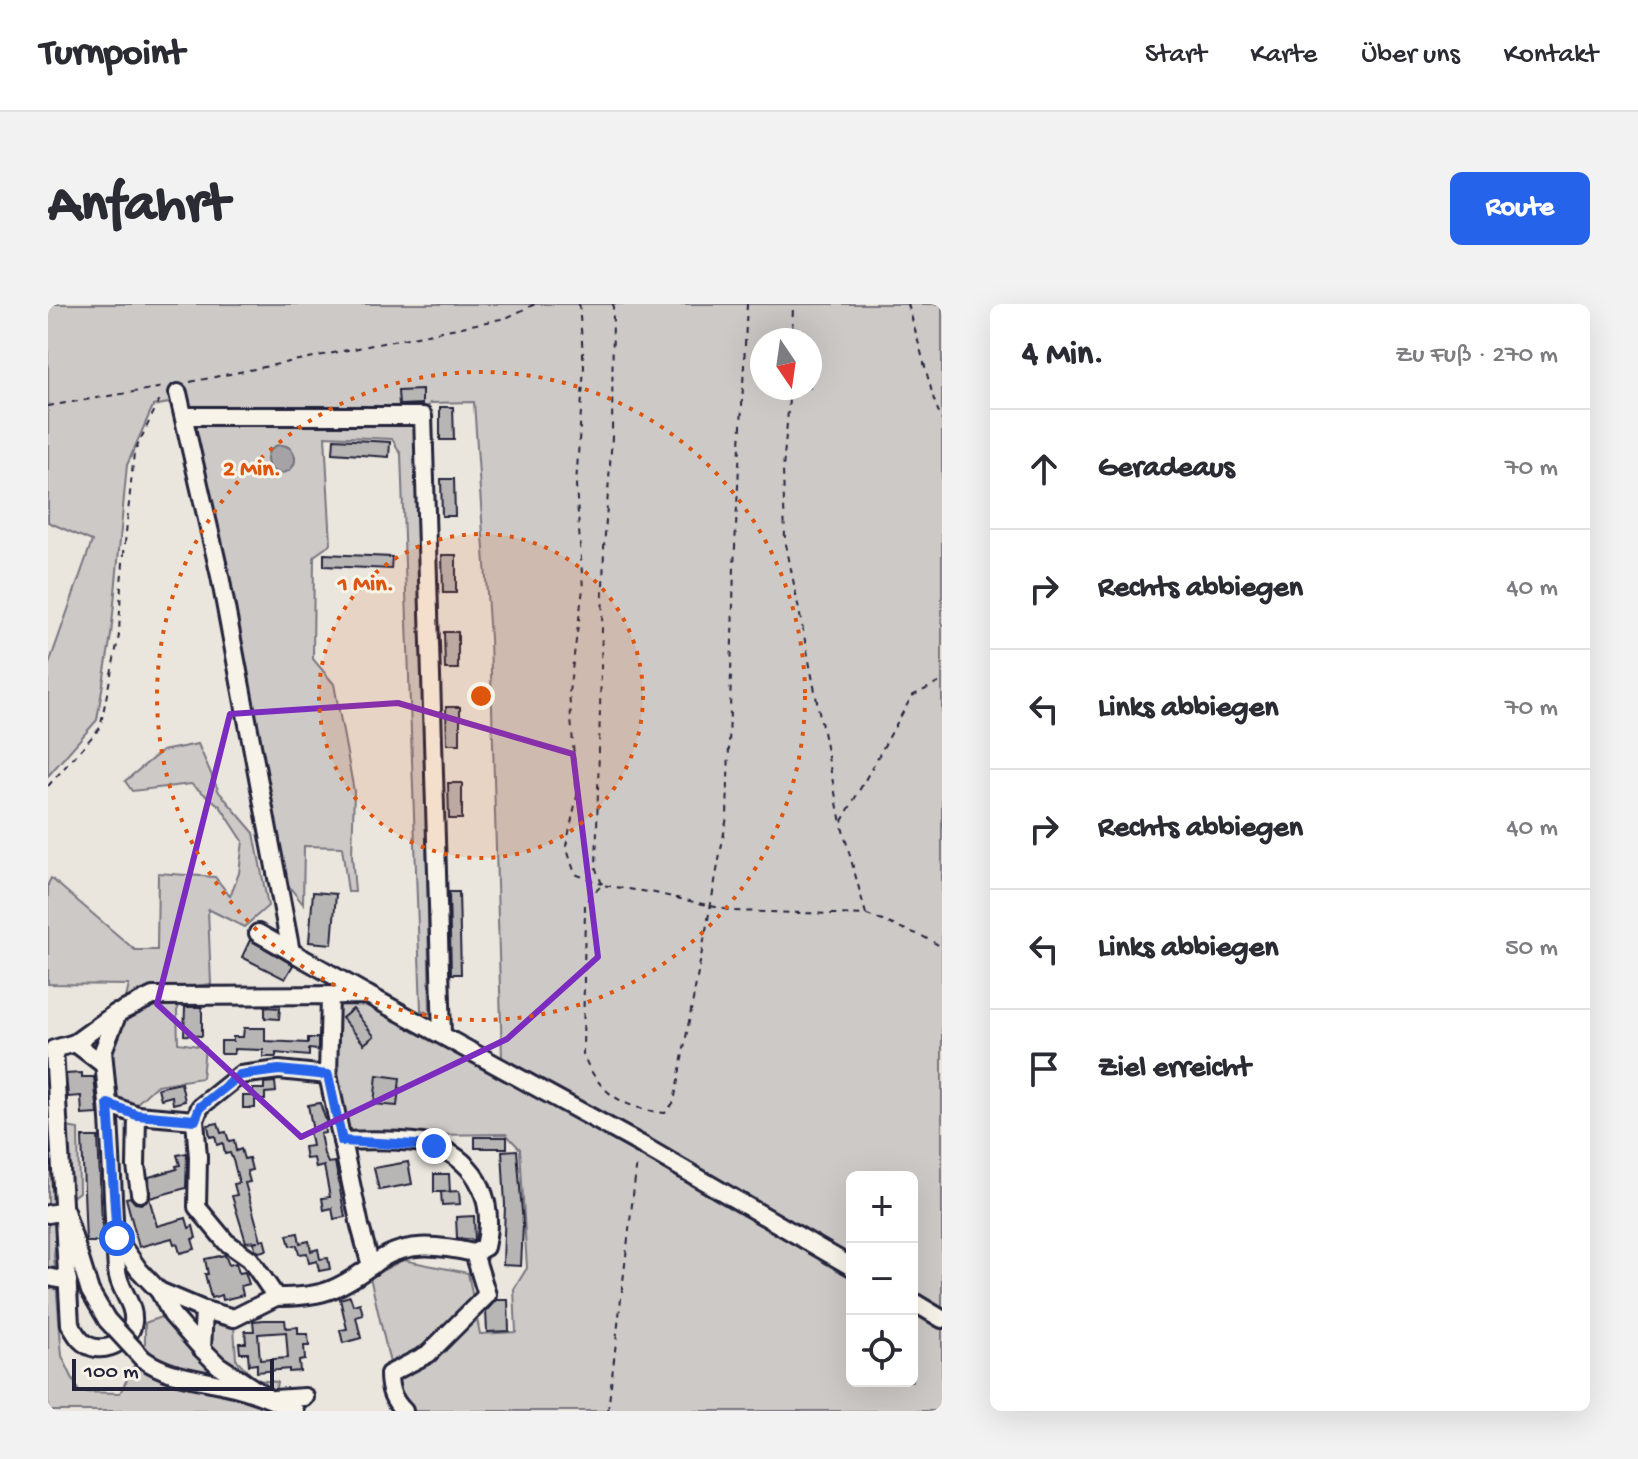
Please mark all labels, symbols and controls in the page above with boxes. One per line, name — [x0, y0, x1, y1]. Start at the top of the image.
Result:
text: Turnpoint — [40, 33, 184, 77]
text: Start — [1145, 39, 1206, 72]
text: Karte — [1250, 39, 1317, 72]
text: Über uns — [1361, 39, 1460, 72]
text: Kontakt — [1504, 39, 1598, 72]
button: Route — [1450, 172, 1590, 245]
text: Anfahrt — [48, 175, 229, 241]
north arrow — [750, 328, 822, 400]
text: 4 Min. — [1022, 336, 1104, 376]
text: Zu Fuß · 270 m — [1395, 341, 1558, 372]
icon: ahead — [1022, 447, 1066, 491]
text: Geradeaus — [1098, 452, 1235, 487]
text: 70 m — [1505, 454, 1558, 485]
text: 2 Min. — [223, 456, 281, 485]
icon: right — [1022, 567, 1066, 611]
text: 1 Min. — [337, 571, 394, 600]
text: Rechts abbiegen — [1098, 572, 1303, 607]
text: 40 m — [1506, 574, 1558, 605]
centre of rings — [467, 682, 495, 710]
icon: left — [1022, 687, 1066, 731]
text: Links abbiegen — [1098, 692, 1278, 727]
text: 70 m — [1505, 694, 1558, 725]
icon: right — [1022, 807, 1066, 851]
text: Rechts abbiegen — [1098, 812, 1303, 847]
text: 40 m — [1506, 814, 1558, 845]
icon: left — [1022, 927, 1066, 971]
text: Links abbiegen — [1098, 932, 1278, 967]
text: 50 m — [1505, 934, 1558, 965]
icon: arrive — [1022, 1047, 1066, 1091]
text: Ziel erreicht — [1098, 1052, 1250, 1087]
route end — [416, 1128, 452, 1164]
map controls — [846, 1171, 918, 1387]
button: + — [846, 1171, 918, 1243]
route start — [99, 1220, 135, 1256]
button: − — [846, 1243, 918, 1315]
button: locate — [846, 1315, 918, 1387]
scale bar — [72, 1355, 274, 1391]
text: 100 m — [84, 1360, 139, 1386]

